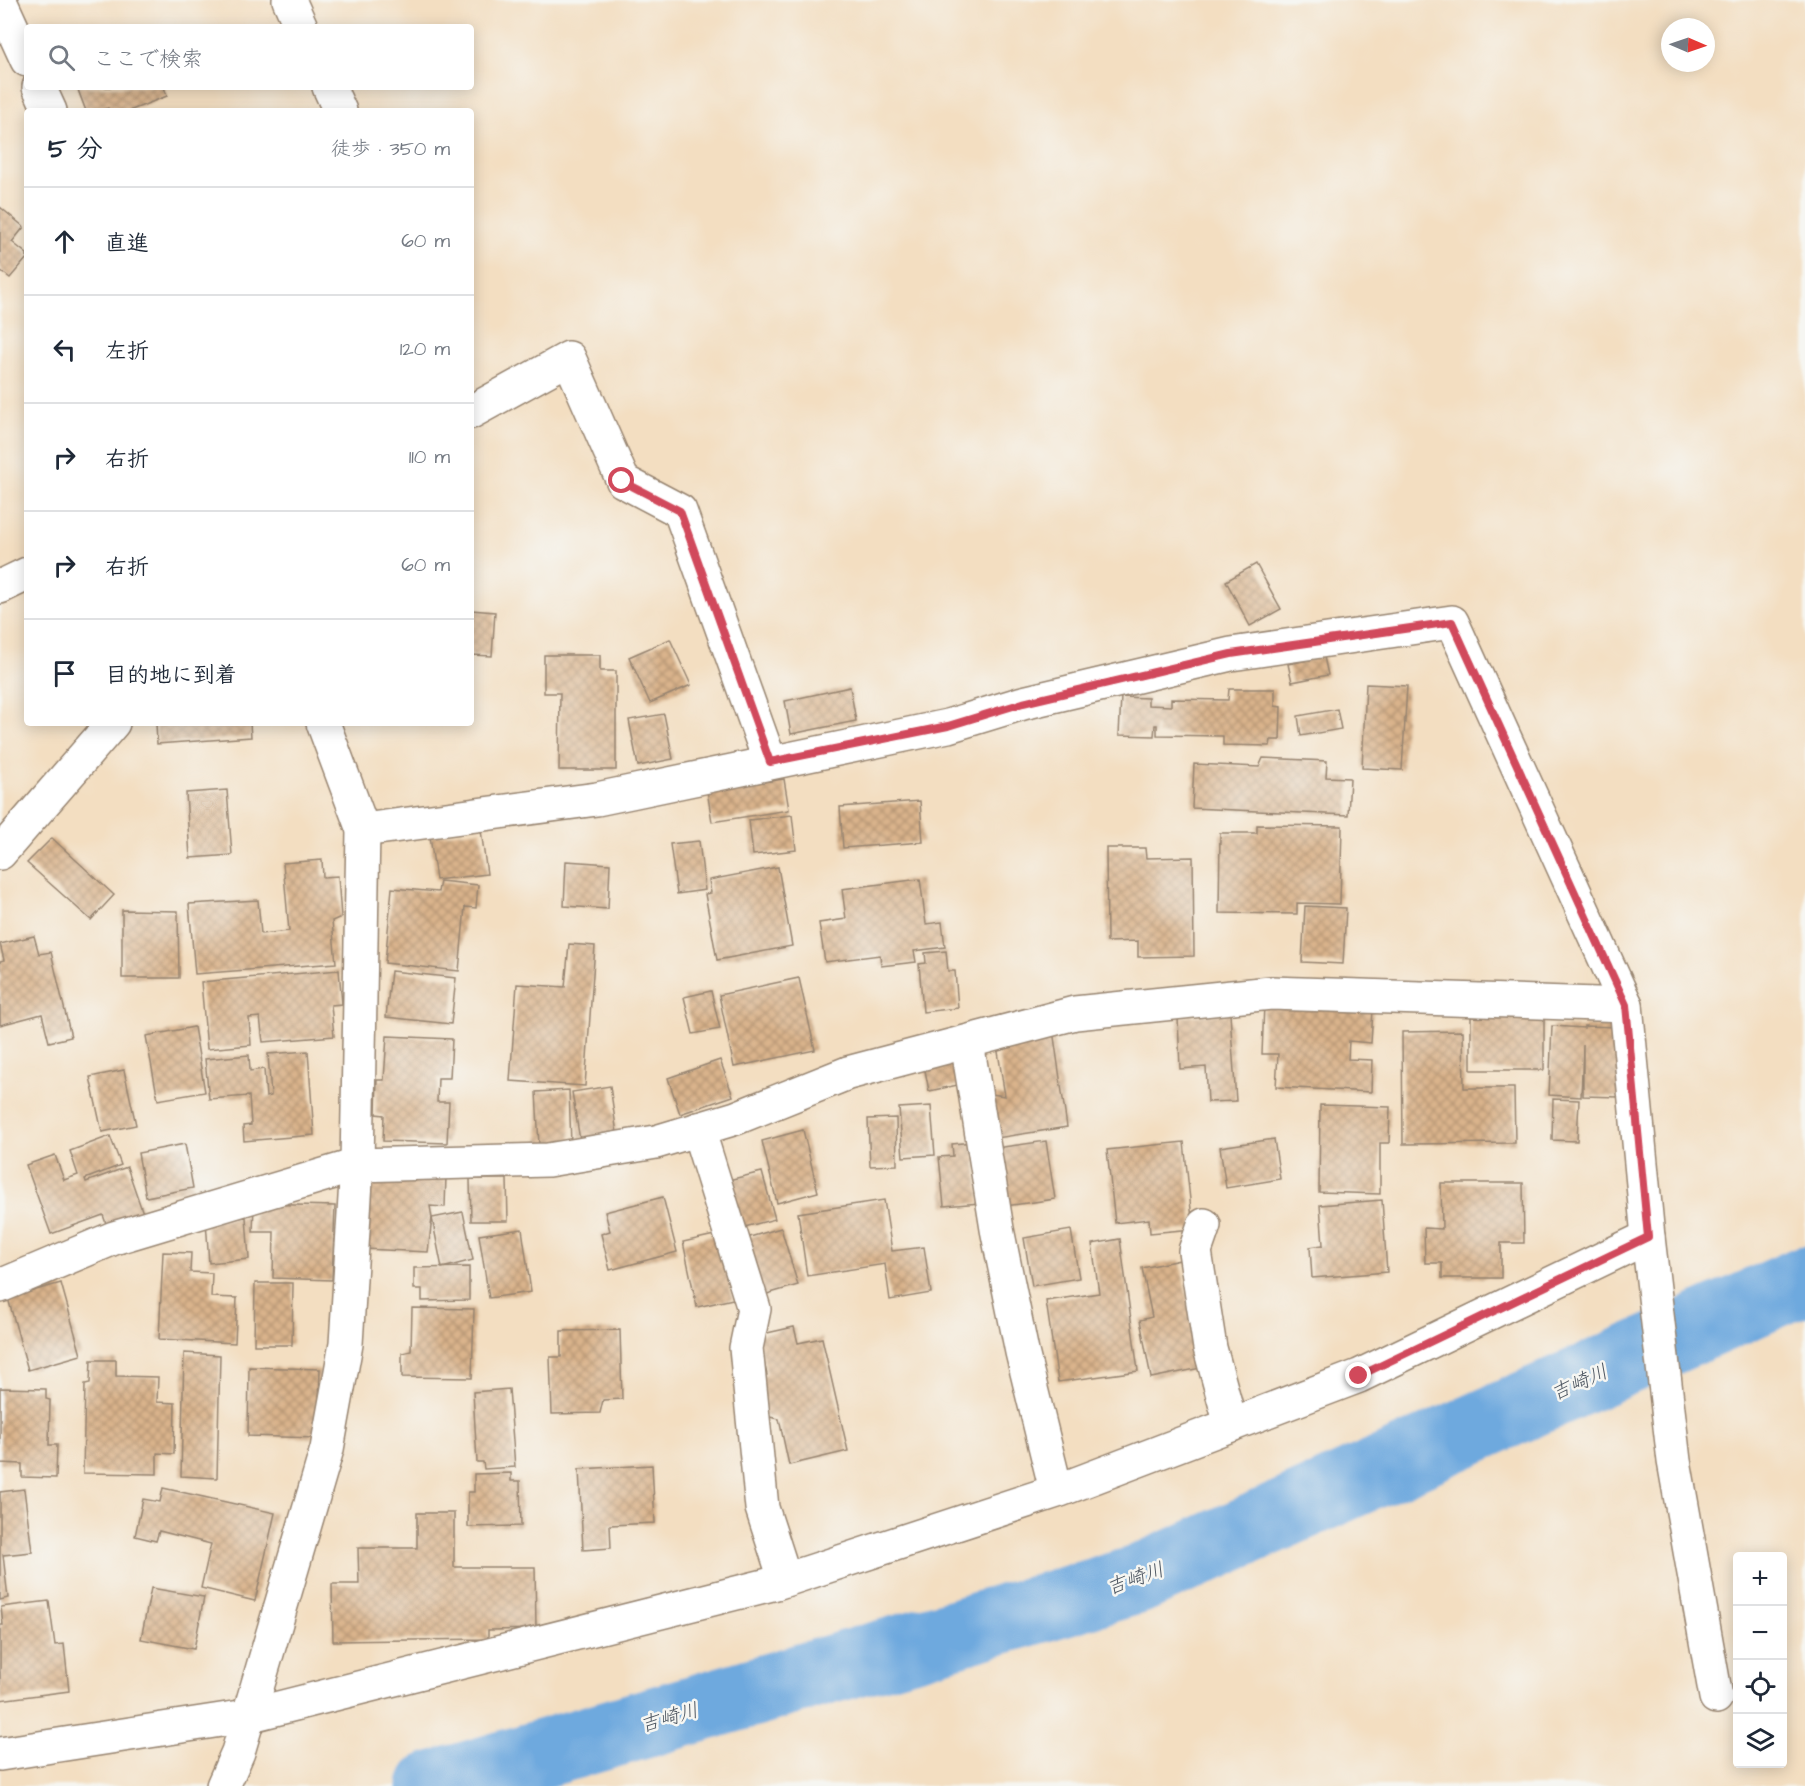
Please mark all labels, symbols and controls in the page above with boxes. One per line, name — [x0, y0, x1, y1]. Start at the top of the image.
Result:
north arrow — [1661, 18, 1715, 72]
search box — [24, 24, 474, 90]
icon: search — [45, 41, 78, 74]
text: ここで検索 — [93, 44, 203, 75]
text: 5 分 — [48, 131, 103, 167]
text: 徒歩 · 350 m — [331, 135, 450, 163]
icon: ahead — [48, 225, 81, 258]
text: 60 m — [401, 227, 450, 255]
text: 直進 — [105, 228, 149, 259]
icon: left — [48, 333, 81, 366]
text: 120 m — [400, 335, 450, 363]
text: 左折 — [105, 336, 149, 367]
icon: right — [48, 441, 81, 474]
text: 110 m — [409, 443, 450, 471]
text: 右折 — [105, 444, 149, 475]
route start — [608, 467, 634, 493]
icon: right — [48, 549, 81, 582]
text: 60 m — [401, 551, 450, 579]
text: 右折 — [105, 552, 149, 583]
icon: arrive — [48, 657, 81, 690]
text: 目的地に到着 — [105, 660, 237, 691]
water label: 吉崎川 — [1546, 1358, 1613, 1408]
route end — [1345, 1362, 1371, 1388]
map controls — [1733, 1552, 1787, 1768]
button: + — [1733, 1552, 1787, 1606]
water label: 吉崎川 — [1102, 1556, 1168, 1602]
button: − — [1733, 1606, 1787, 1660]
button: locate — [1733, 1660, 1787, 1714]
water label: 吉崎川 — [637, 1696, 702, 1740]
button: layers — [1733, 1714, 1787, 1768]

